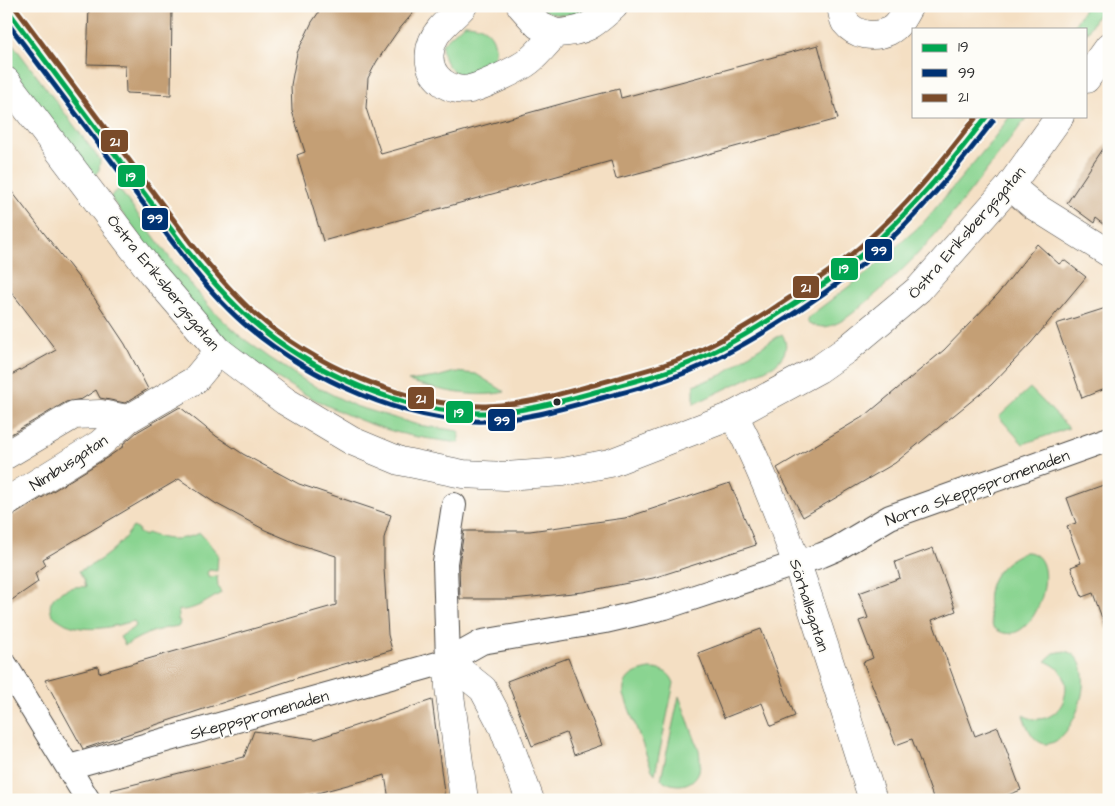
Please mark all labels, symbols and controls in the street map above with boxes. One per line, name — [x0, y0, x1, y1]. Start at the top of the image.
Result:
legend — [912, 28, 1088, 118]
text: 19 — [958, 37, 968, 58]
text: 99 — [958, 63, 975, 84]
text: 21 — [958, 87, 969, 108]
line badge: 21 — [100, 129, 129, 153]
text: 21 — [109, 132, 120, 152]
street label: Östra Eriksbergsgatan — [903, 162, 1031, 304]
line badge: 19 — [117, 164, 146, 188]
text: 19 — [126, 167, 136, 187]
line badge: 99 — [141, 207, 169, 231]
text: 99 — [147, 209, 163, 229]
street label: Östra Eriksbergsgatan — [101, 210, 225, 356]
line badge: 99 — [864, 238, 893, 262]
text: 99 — [871, 241, 887, 261]
line badge: 19 — [830, 257, 859, 281]
text: 19 — [839, 259, 849, 279]
line badge: 21 — [792, 275, 820, 299]
text: 21 — [800, 278, 811, 298]
line badge: 21 — [407, 386, 435, 410]
text: 21 — [415, 389, 426, 409]
unlabelled marker — [552, 397, 562, 407]
line badge: 19 — [445, 400, 474, 424]
text: 19 — [454, 403, 464, 423]
line badge: 99 — [487, 408, 516, 432]
text: 99 — [494, 411, 510, 431]
street label: Nimbusgatan — [25, 429, 112, 497]
street label: Norra Skeppspromenaden — [882, 444, 1073, 532]
street label: Sörhallsgatan — [783, 556, 834, 655]
street label: Skeppspromenaden — [187, 685, 331, 745]

